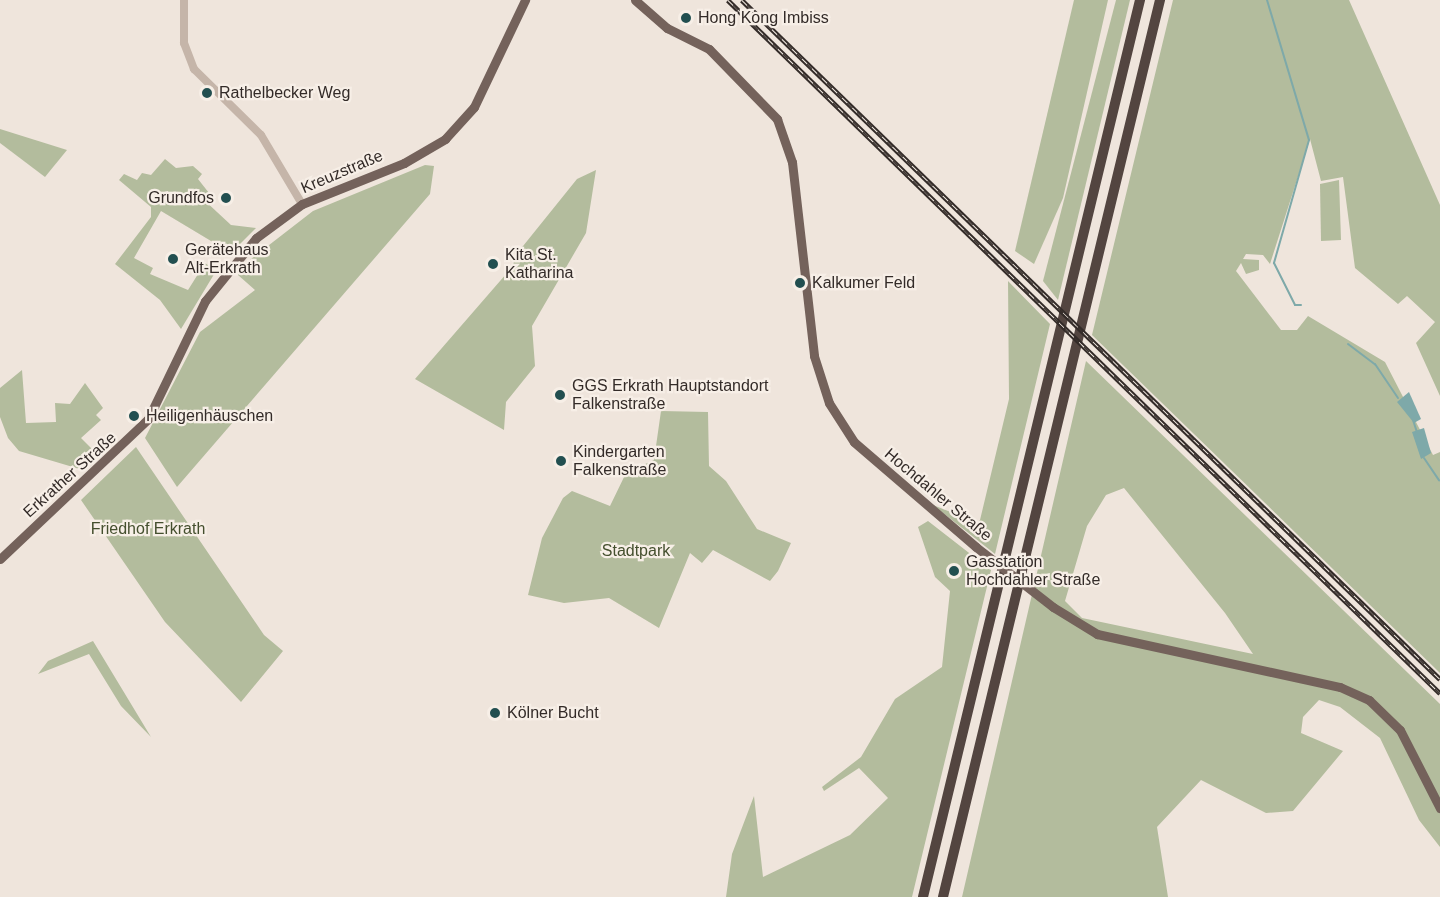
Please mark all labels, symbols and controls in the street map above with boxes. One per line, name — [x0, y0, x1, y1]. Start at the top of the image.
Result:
place label: Hong Kong Imbiss — [698, 8, 829, 28]
marker: Hong Kong Imbiss — [679, 11, 693, 25]
place label: Rathelbecker Weg — [219, 83, 350, 103]
marker: Rathelbecker Weg — [200, 86, 214, 100]
street label: Kreuzstraße — [298, 146, 386, 198]
place label: Grundfos — [148, 188, 214, 208]
marker: Grundfos — [219, 191, 233, 205]
place label: Gerätehaus Alt-Erkrath — [185, 240, 269, 278]
place label: Kita St. Katharina — [505, 245, 573, 283]
marker: Gerätehaus Alt-Erkrath — [166, 252, 180, 266]
marker: Kita St. Katharina — [486, 257, 500, 271]
place label: Kalkumer Feld — [812, 273, 915, 293]
marker: Kalkumer Feld — [793, 276, 807, 290]
place label: GGS Erkrath Hauptstandort Falkenstraße — [572, 376, 769, 414]
marker: GGS Erkrath Hauptstandort Falkenstraße — [553, 388, 567, 402]
place label: Heiligenhäuschen — [146, 406, 273, 426]
marker: Heiligenhäuschen — [127, 409, 141, 423]
street label: Erkrather Straße — [20, 428, 120, 522]
place label: Kindergarten Falkenstraße — [573, 442, 666, 480]
street label: Hochdahler Straße — [880, 444, 996, 546]
marker: Kindergarten Falkenstraße — [554, 454, 568, 468]
park label: Friedhof Erkrath — [91, 519, 205, 539]
park label: Stadtpark — [602, 541, 670, 561]
place label: Gasstation Hochdahler Straße — [966, 552, 1100, 590]
marker: Gasstation Hochdahler Straße — [947, 564, 961, 578]
place label: Kölner Bucht — [507, 703, 599, 723]
marker: Kölner Bucht — [488, 706, 502, 720]

